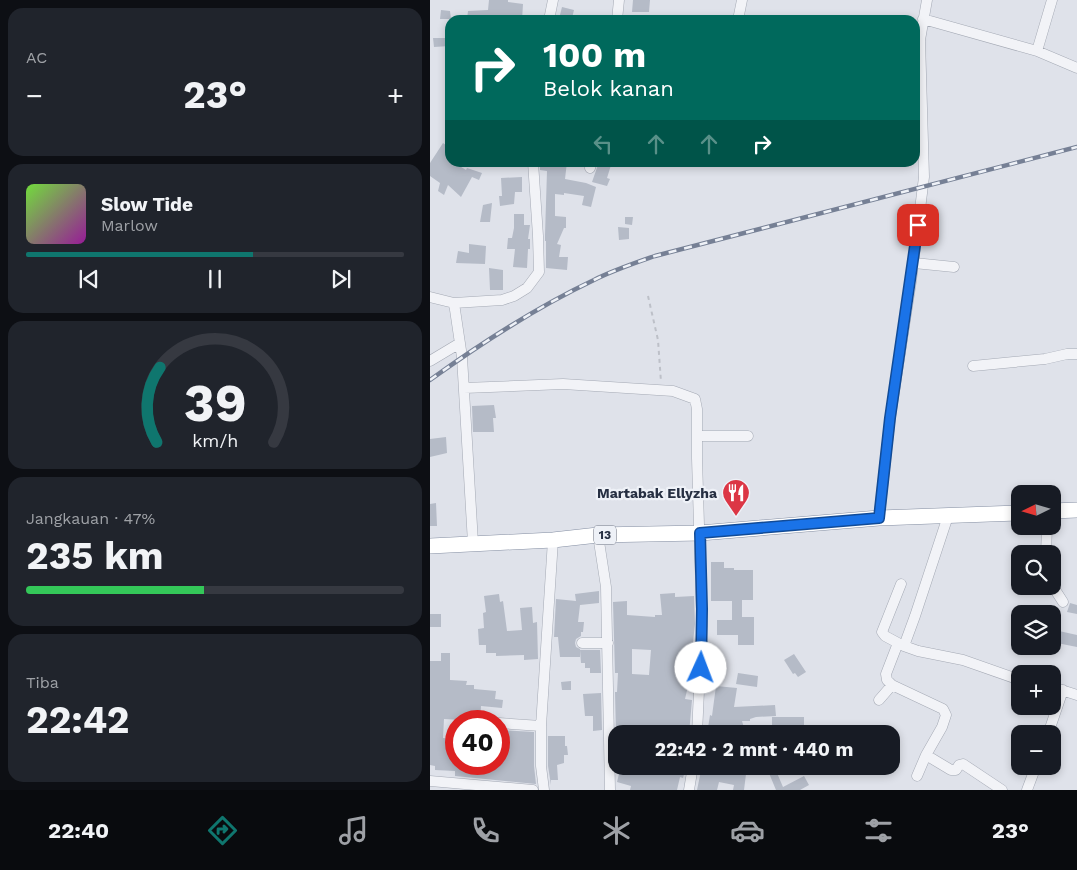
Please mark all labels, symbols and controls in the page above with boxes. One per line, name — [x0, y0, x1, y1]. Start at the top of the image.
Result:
text: 100 m — [543, 34, 646, 76]
icon: right — [460, 35, 525, 100]
text: AC — [26, 48, 47, 67]
text: 23° — [183, 73, 247, 117]
text: Belok kanan — [543, 76, 674, 101]
text: − — [26, 79, 43, 112]
text: + — [387, 79, 404, 112]
icon: left — [589, 130, 617, 158]
icon: ahead — [642, 130, 670, 158]
icon: ahead — [695, 130, 723, 158]
icon: right — [748, 130, 776, 158]
text: Slow Tide — [101, 193, 193, 216]
pin — [897, 204, 939, 246]
icon: arrive — [904, 211, 932, 239]
text: Marlow — [101, 216, 158, 235]
icon: previous — [75, 265, 103, 293]
icon: pause — [201, 265, 229, 293]
icon: next — [327, 265, 355, 293]
text: 39 — [184, 373, 246, 434]
text: km/h — [192, 430, 238, 451]
restaurant icon: Martabak Ellyzha — [721, 478, 751, 517]
place label: Martabak Ellyzha — [597, 485, 718, 501]
north arrow — [1011, 485, 1061, 535]
map controls — [1011, 485, 1061, 775]
text: Jangkauan · 47% — [26, 509, 155, 528]
road number: 13 — [594, 526, 616, 544]
text: 235 km — [26, 534, 164, 578]
button: search — [1011, 545, 1061, 595]
button: layers — [1011, 605, 1061, 655]
position arrow — [674, 641, 726, 693]
button: + — [1011, 665, 1061, 715]
text: Tiba — [26, 673, 59, 692]
text: 22:42 — [26, 698, 130, 742]
speed limit sign: 40 — [445, 710, 510, 775]
button: − — [1011, 725, 1061, 775]
text: 22:42 · 2 mnt · 440 m — [655, 738, 853, 761]
icon: directions — [205, 813, 240, 848]
icon: music — [336, 813, 371, 848]
icon: phone — [468, 813, 503, 848]
icon: climate — [599, 813, 634, 848]
icon: car — [730, 813, 765, 848]
icon: filters — [861, 813, 896, 848]
text: 22:40 — [48, 818, 109, 843]
text: 23° — [992, 818, 1029, 843]

